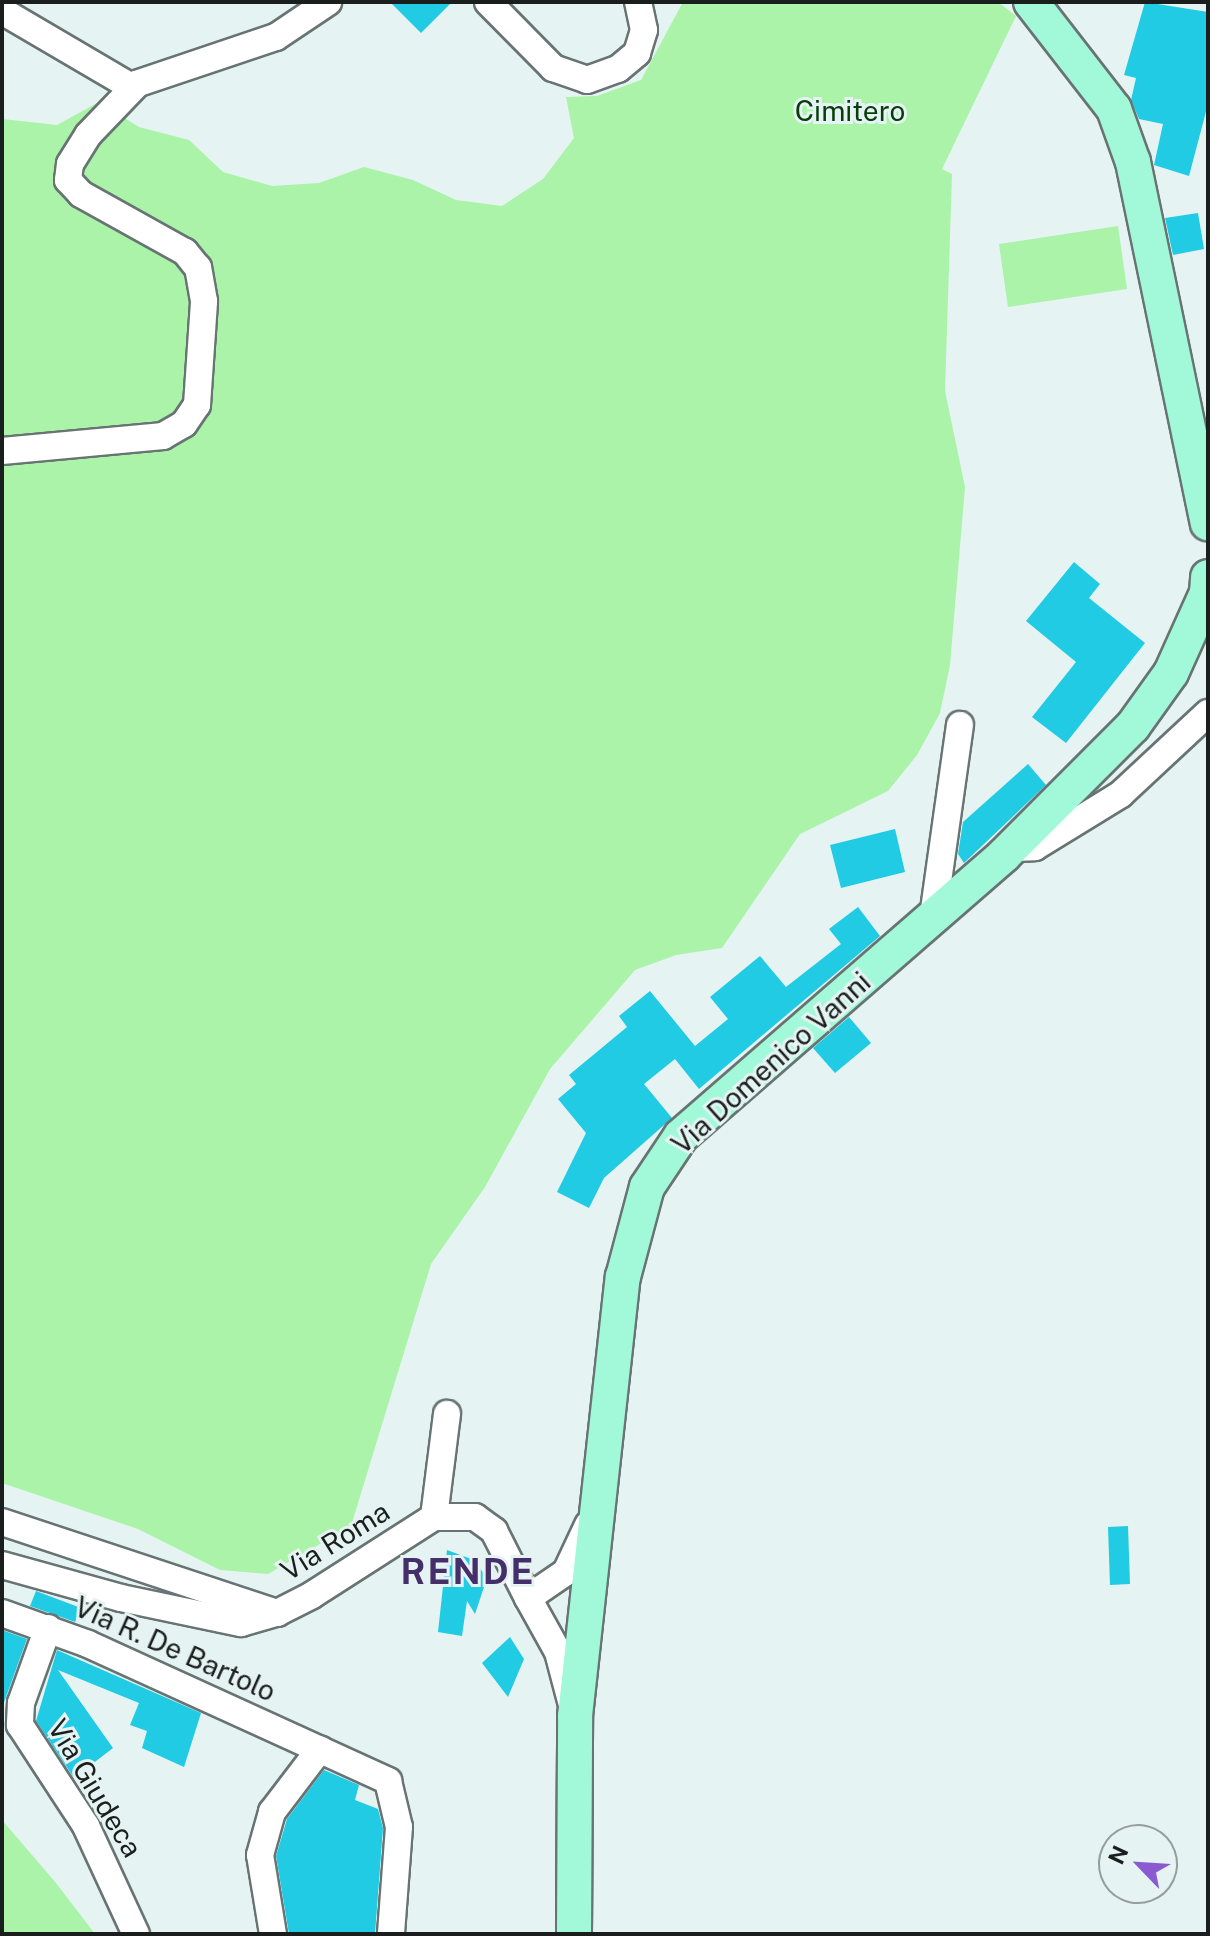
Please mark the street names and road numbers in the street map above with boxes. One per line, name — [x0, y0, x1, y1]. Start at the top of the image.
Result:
street label: Via Domenico Vanni — [664, 965, 878, 1161]
street label: Via Roma — [274, 1494, 396, 1588]
street label: Via R. De Bartolo — [69, 1590, 281, 1708]
street label: Via Giudeca — [41, 1713, 149, 1863]

